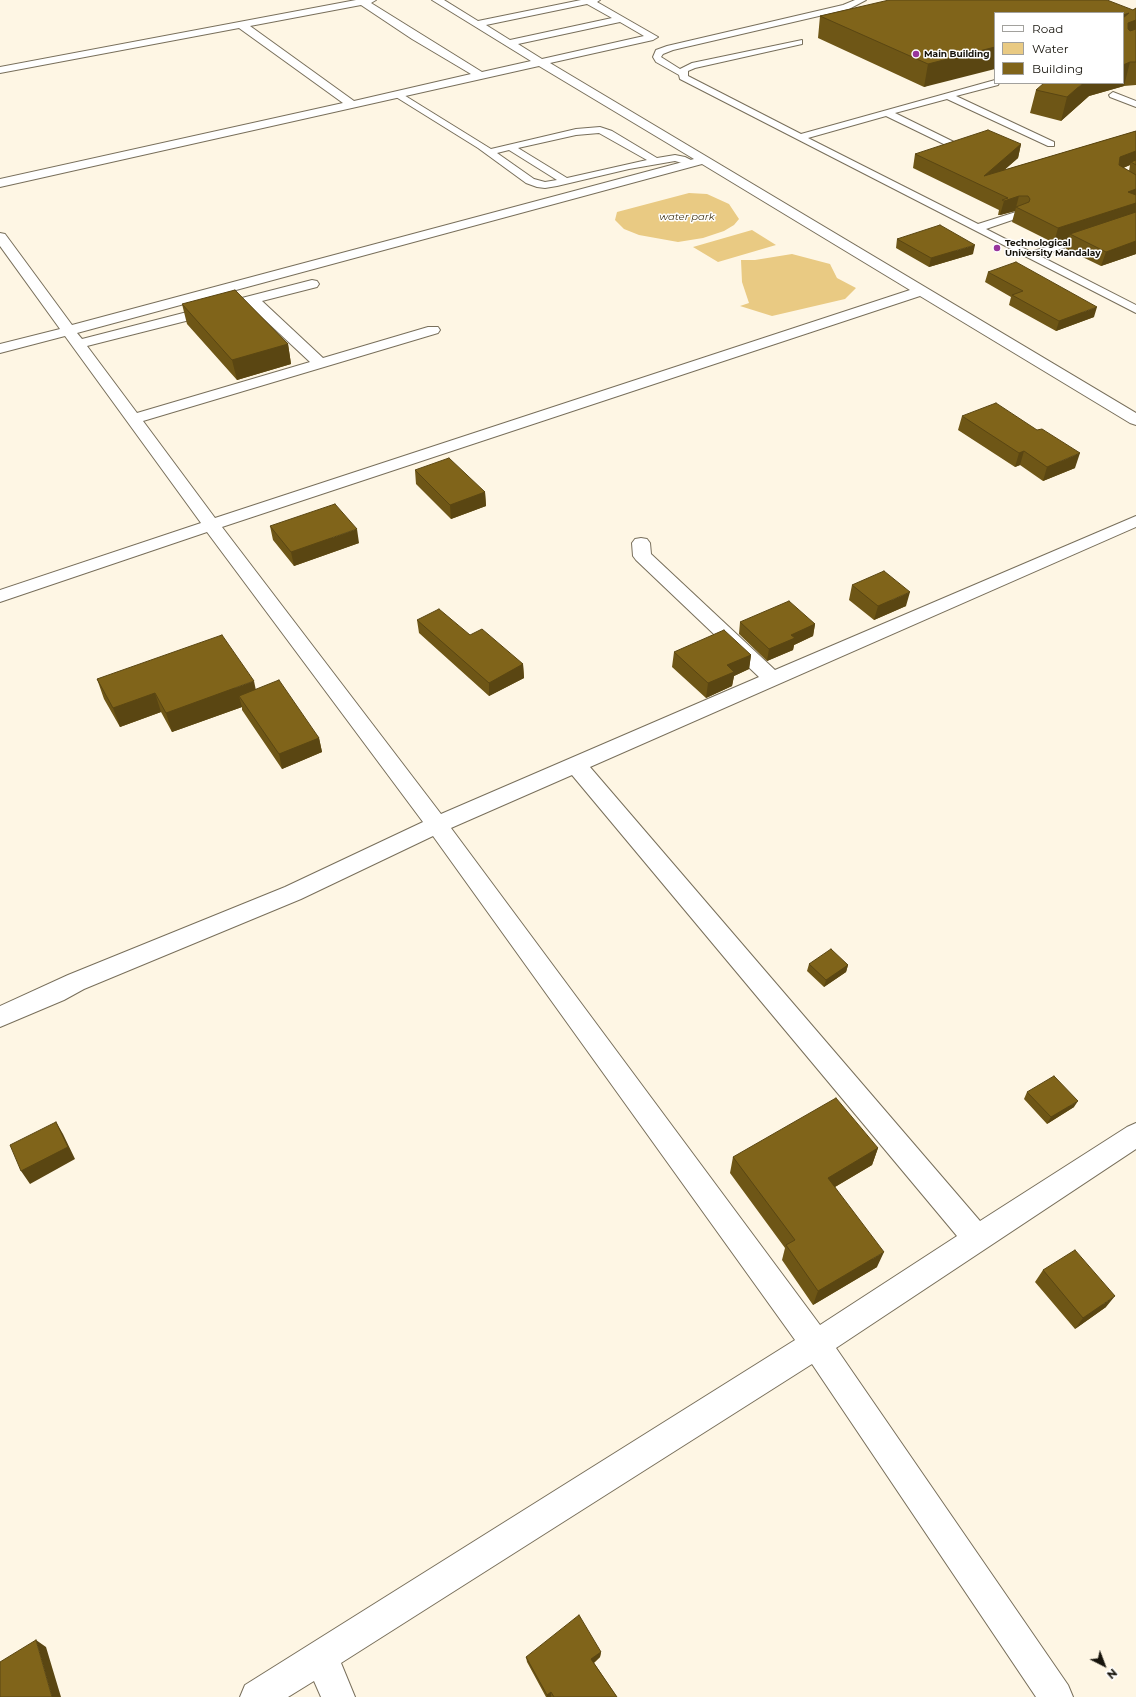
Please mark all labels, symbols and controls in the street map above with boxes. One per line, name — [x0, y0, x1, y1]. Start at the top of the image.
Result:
legend — [994, 12, 1124, 84]
text: Road — [1032, 21, 1063, 36]
text: Water — [1032, 41, 1068, 56]
marker: Main Building — [911, 49, 921, 59]
place label: Main Building — [924, 49, 990, 59]
text: Building — [1032, 61, 1083, 76]
water label: water park — [659, 211, 715, 223]
place label: Technological University Mandalay — [1005, 238, 1101, 259]
marker: Technological University Mandalay — [992, 243, 1002, 253]
north arrow — [1084, 1645, 1124, 1685]
text: N — [1104, 1666, 1120, 1682]

